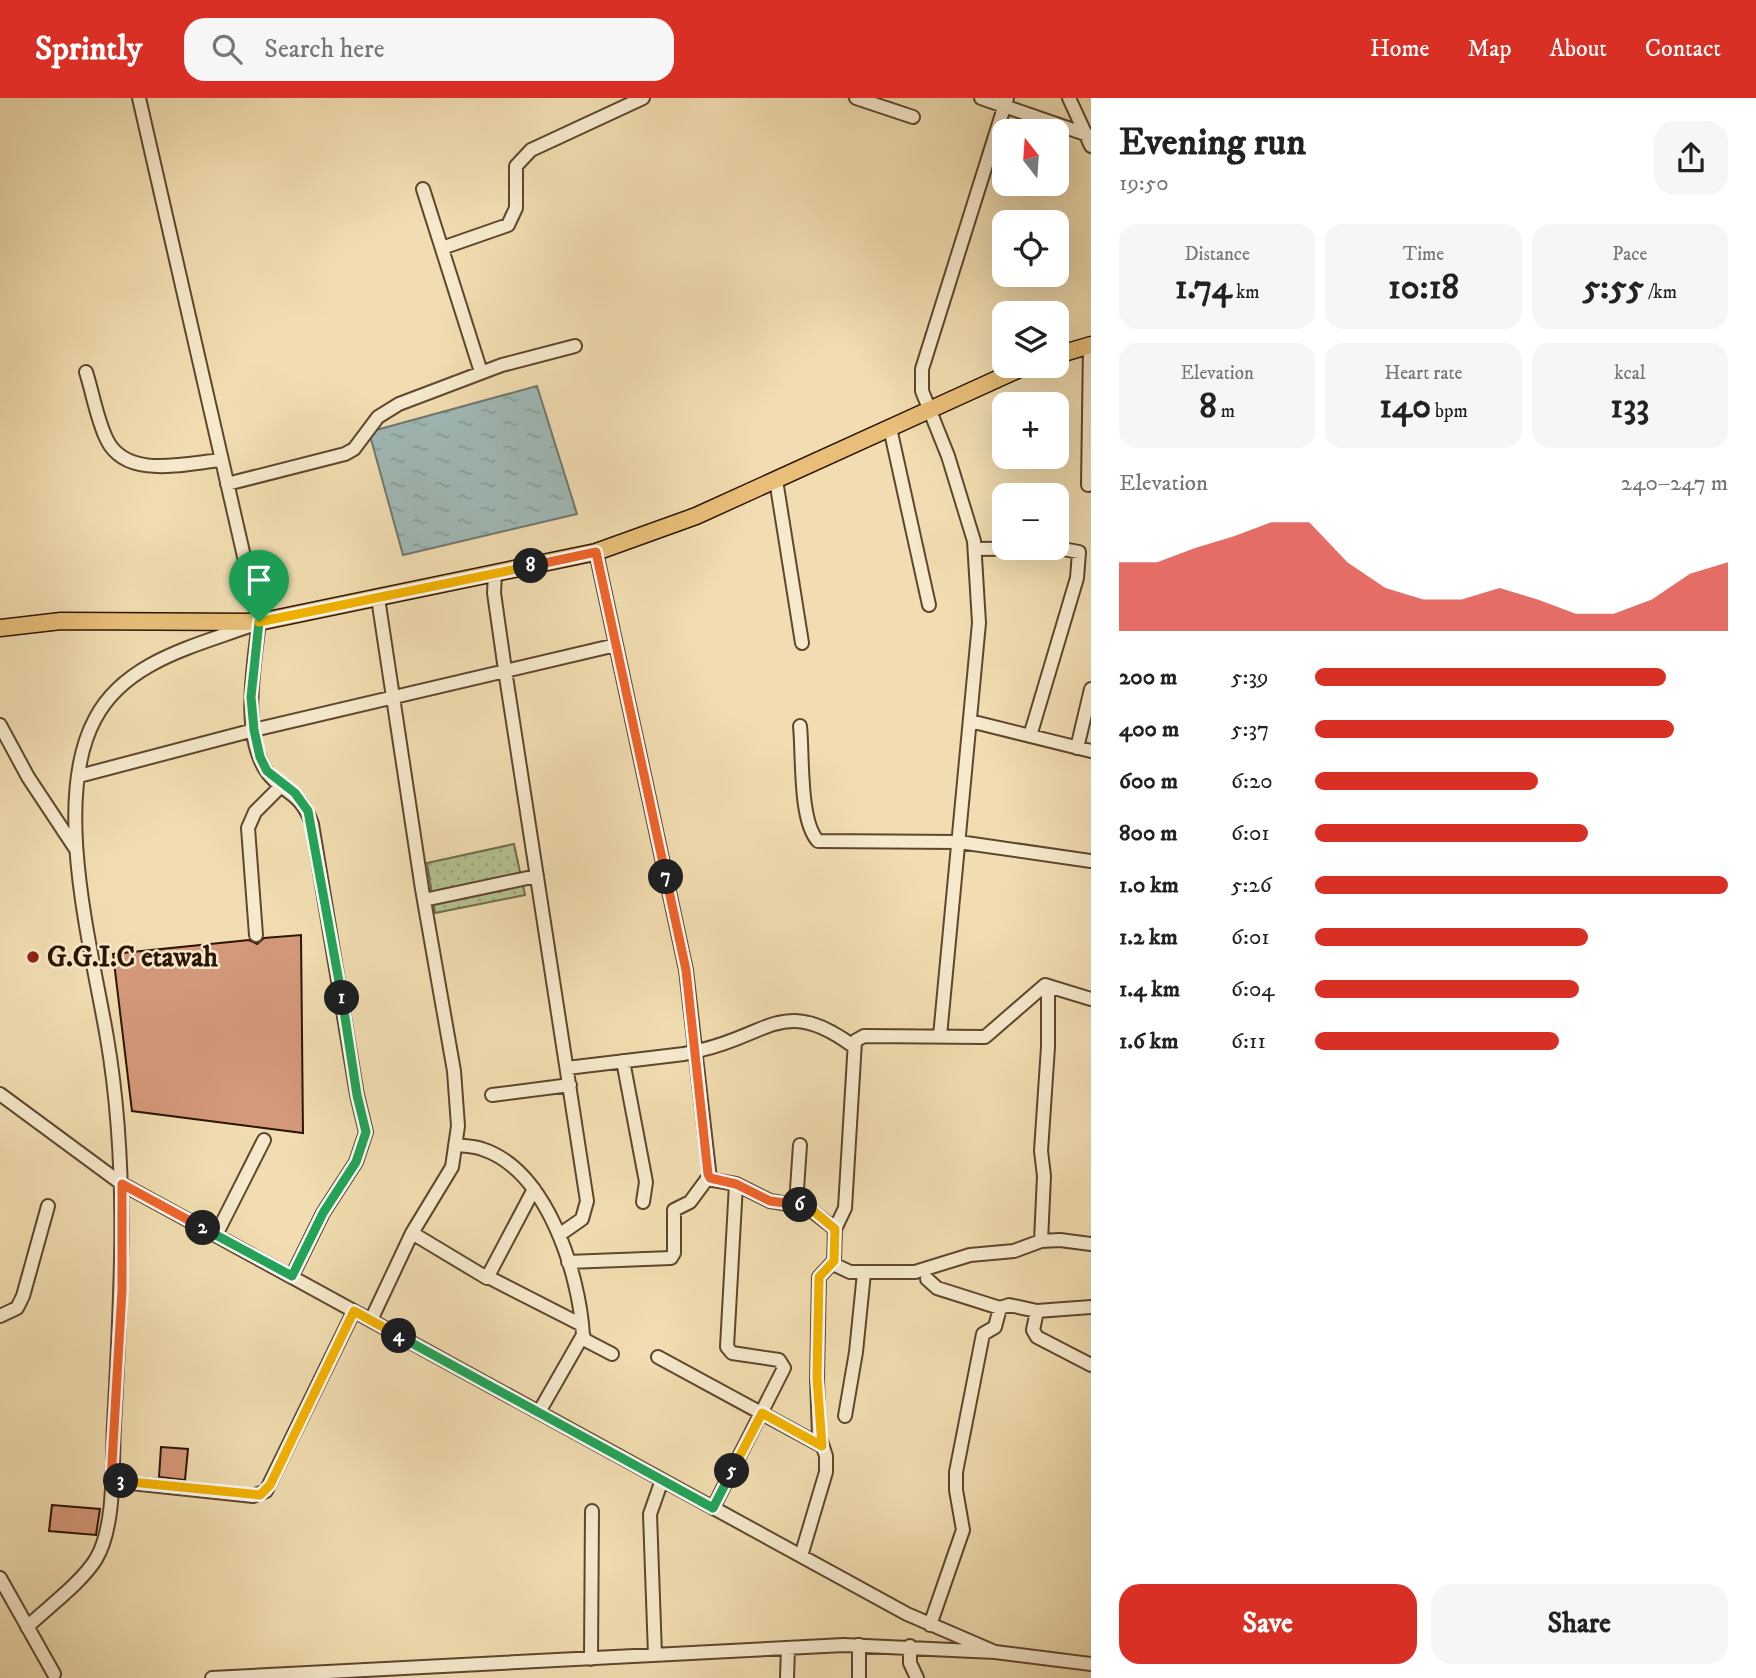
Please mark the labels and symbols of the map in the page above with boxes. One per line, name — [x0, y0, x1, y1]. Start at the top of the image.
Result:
north arrow — [992, 119, 1069, 196]
pin: 8 — [514, 548, 548, 584]
pin — [229, 550, 289, 622]
pin: 7 — [648, 860, 684, 894]
place label: G.G.I.C etawah — [47, 940, 218, 975]
marker: G.G.I.C etawah — [25, 949, 41, 965]
pin: 1 — [324, 981, 360, 1016]
pin: 6 — [782, 1188, 818, 1222]
pin: 2 — [186, 1210, 220, 1246]
pin: 4 — [382, 1318, 416, 1354]
pin: 5 — [714, 1454, 750, 1488]
pin: 3 — [104, 1464, 138, 1498]

